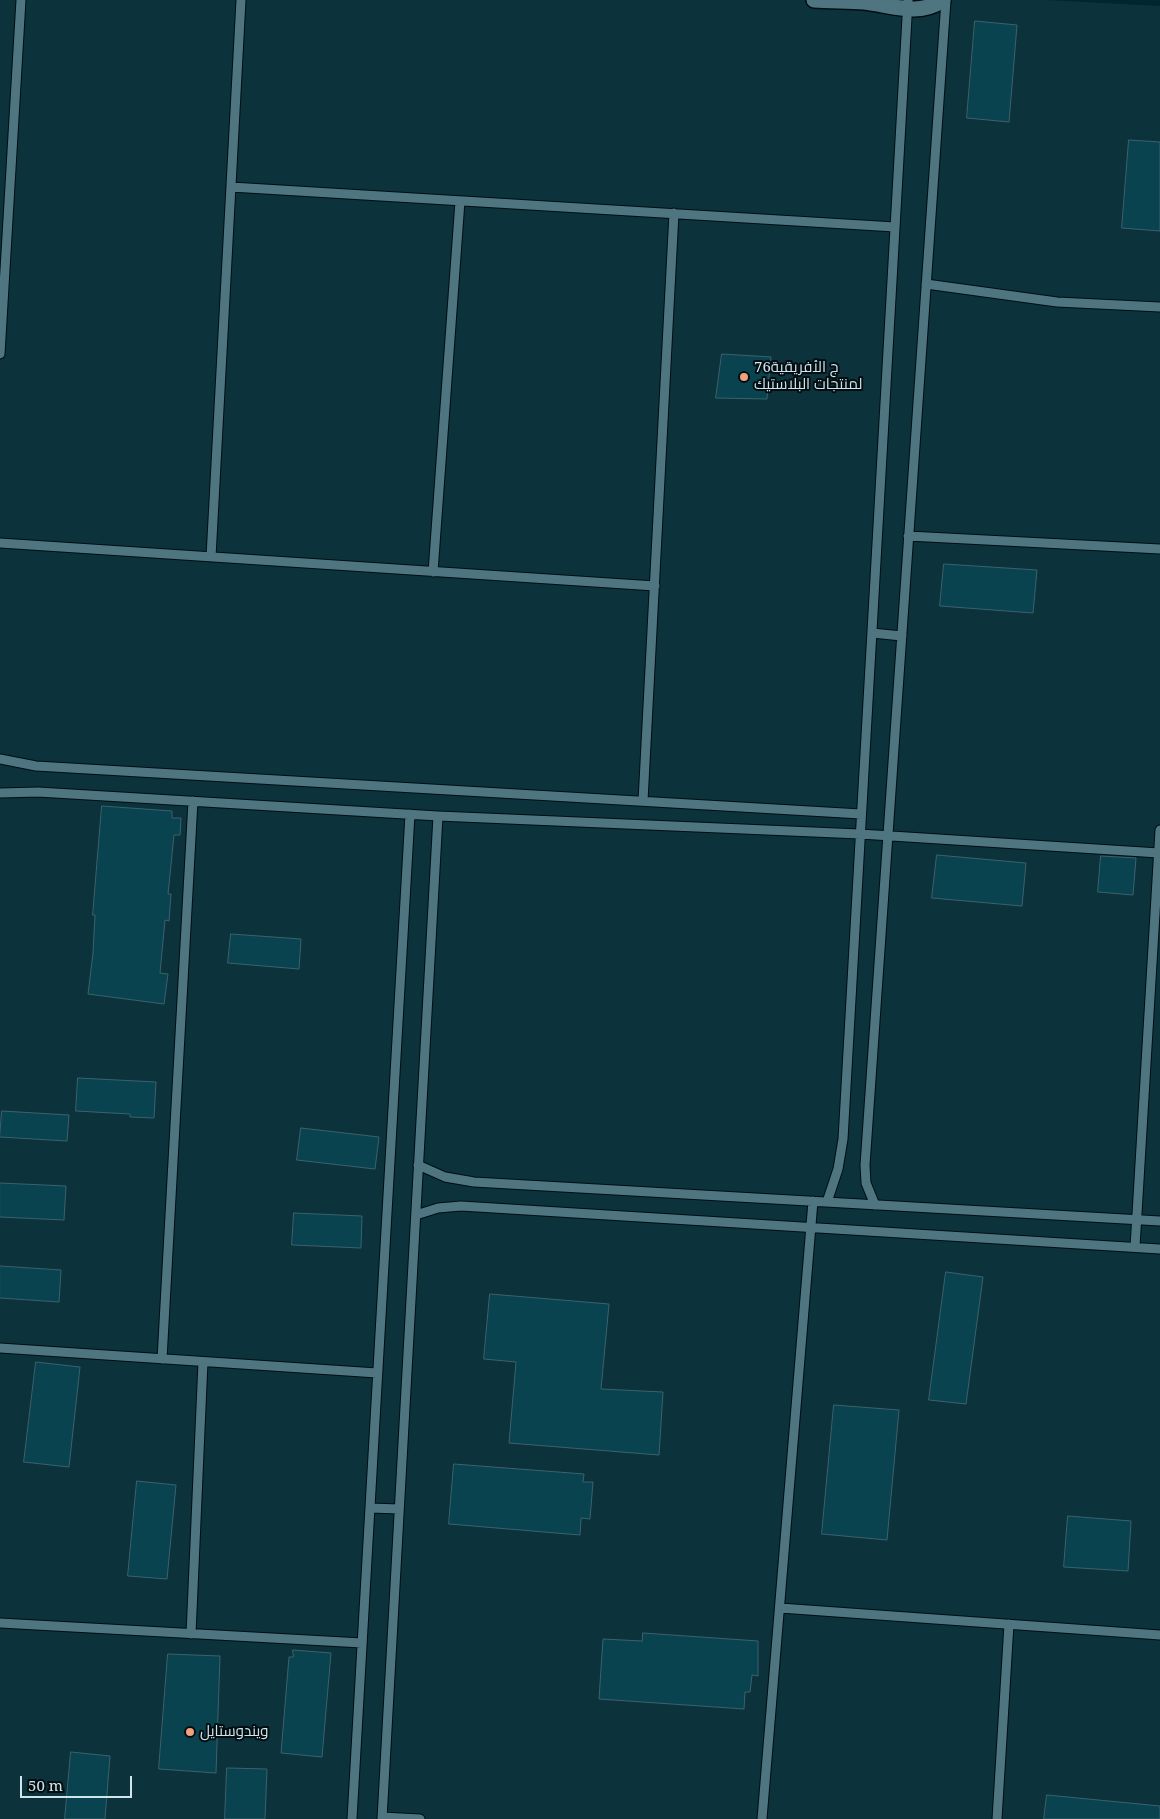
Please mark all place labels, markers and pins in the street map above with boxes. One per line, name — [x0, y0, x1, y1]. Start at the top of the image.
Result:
place label: 76ج الأفريقية لمنتجات البلاستيك — [754, 359, 862, 394]
marker: 76ج الأفريقية لمنتجات البلاستيك — [738, 371, 750, 383]
place label: ويندوستايل — [200, 1723, 269, 1741]
marker: ويندوستايل — [184, 1726, 196, 1738]

